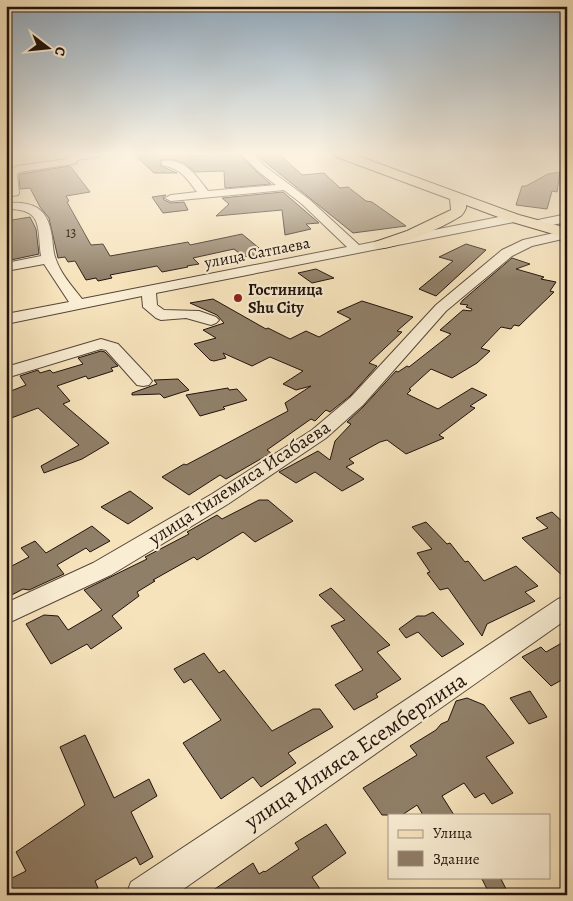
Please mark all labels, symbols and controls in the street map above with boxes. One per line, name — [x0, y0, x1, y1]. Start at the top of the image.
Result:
north arrow — [22, 22, 72, 72]
text: С — [50, 45, 70, 59]
house number: 13 — [66, 223, 76, 242]
street label: улица Сатпаева — [201, 232, 313, 274]
place label: Гостиница Shu City — [248, 279, 323, 319]
marker: Гостиница Shu City — [232, 292, 244, 304]
street label: улица Тилемиса Исабаева — [143, 414, 336, 552]
street label: улица Илияса Есемберлина — [238, 665, 473, 837]
legend — [388, 814, 550, 878]
text: Улица — [433, 823, 472, 843]
text: Здание — [433, 849, 480, 869]

